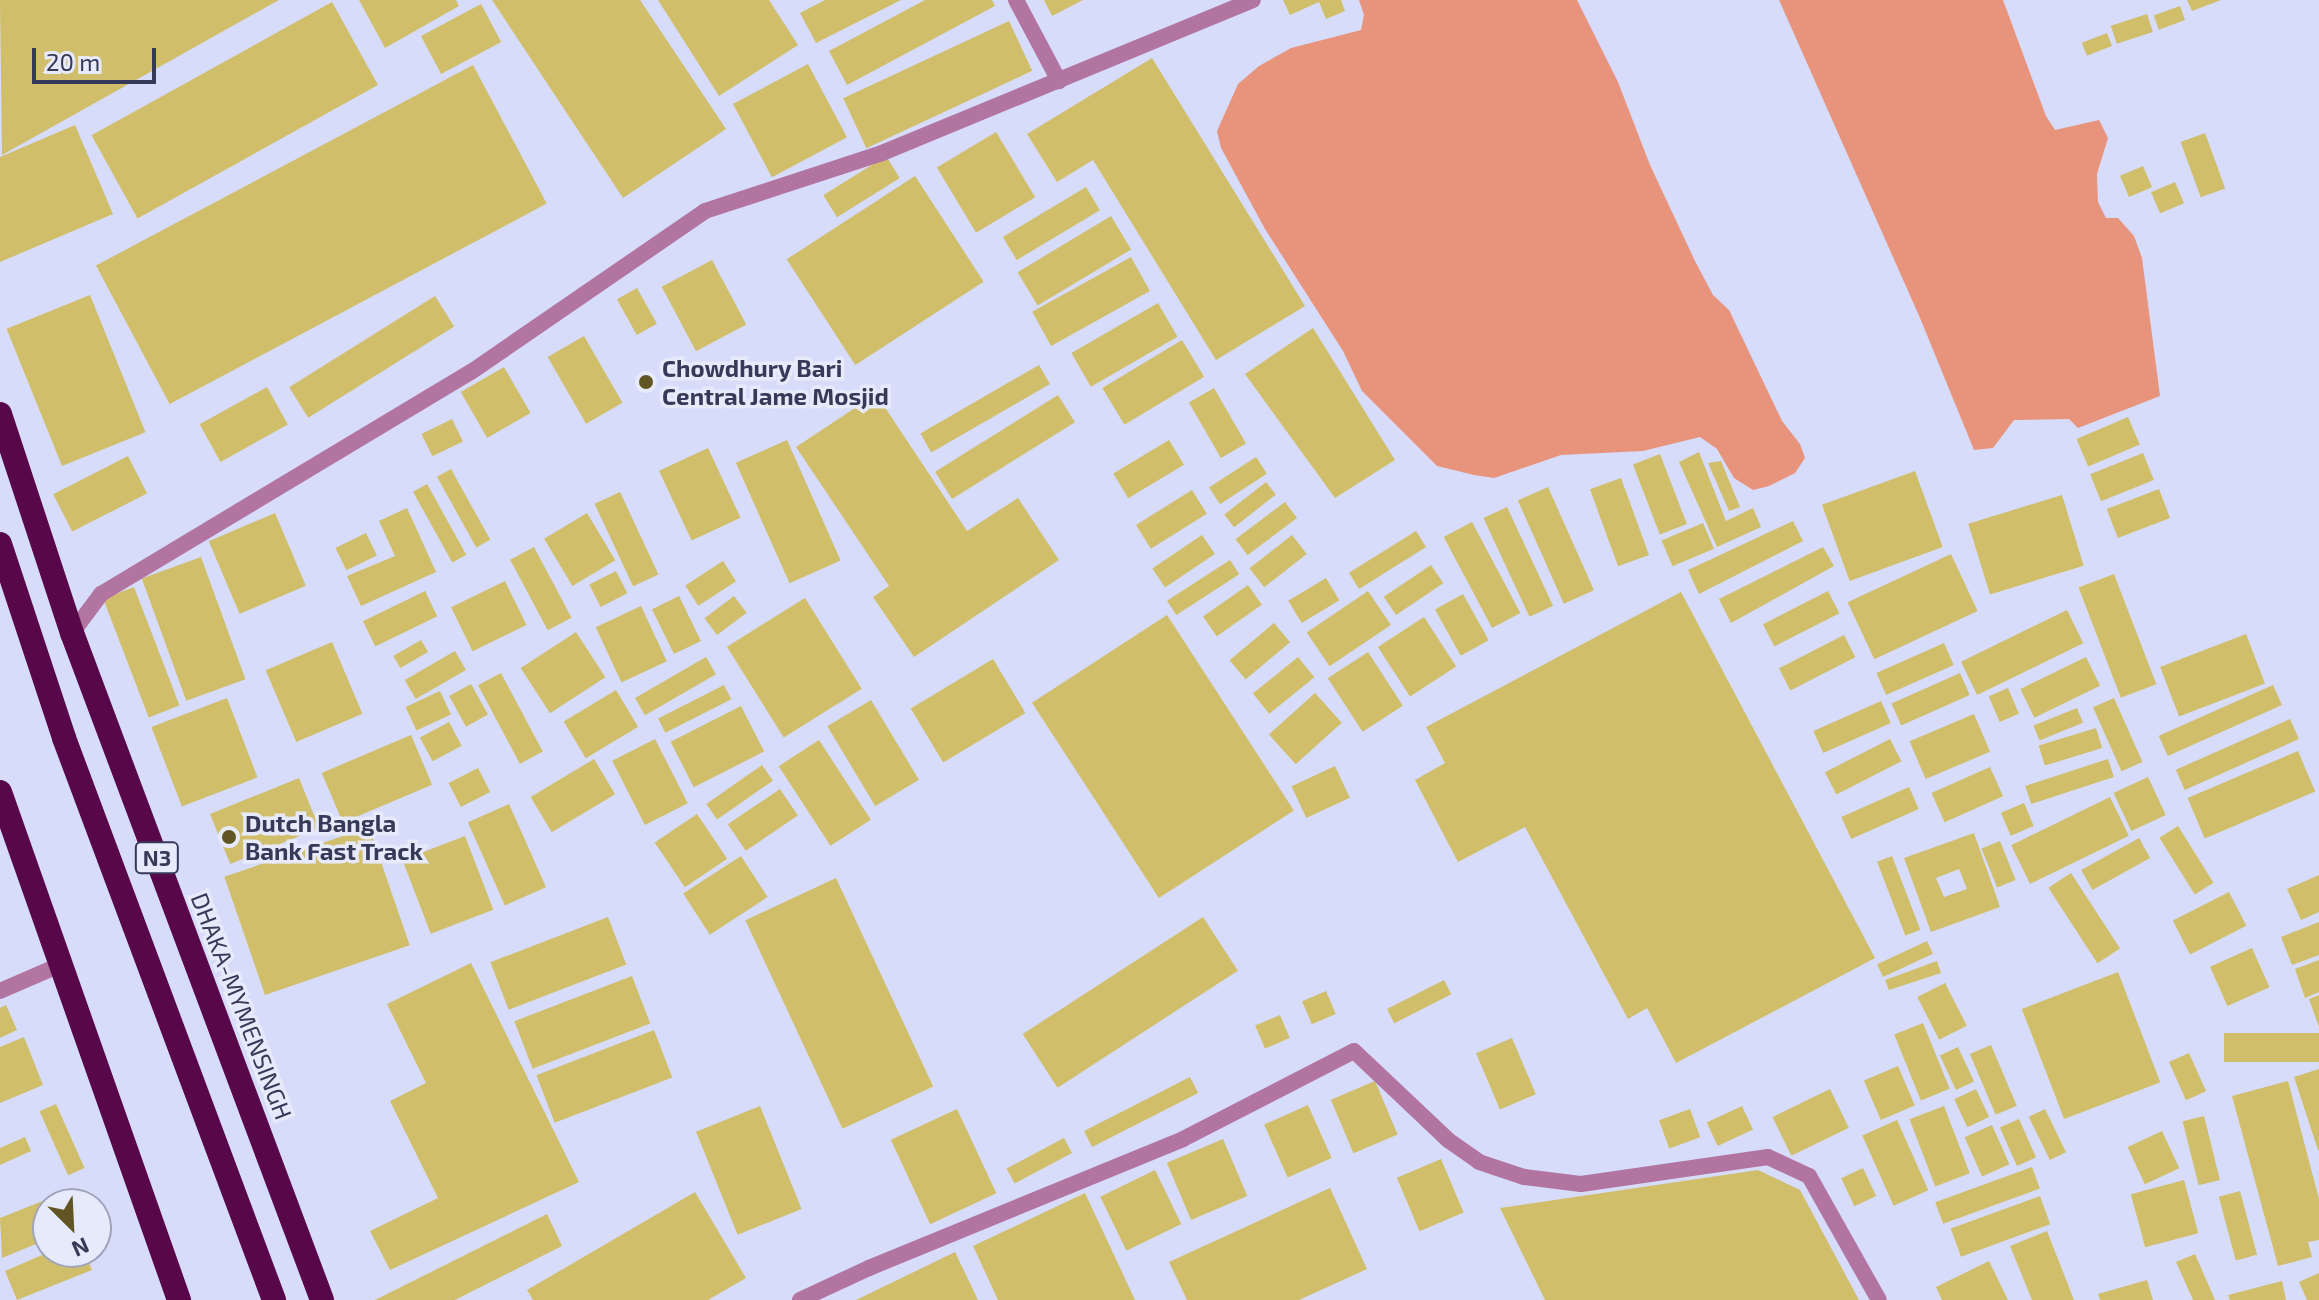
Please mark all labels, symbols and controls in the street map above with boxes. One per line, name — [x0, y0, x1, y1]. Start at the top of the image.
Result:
scale bar — [36, 32, 160, 82]
text: 20 m — [46, 47, 100, 76]
place label: Chowdhury Bari Central Jame Mosjid — [662, 354, 890, 410]
marker: Chowdhury Bari Central Jame Mosjid — [637, 373, 655, 391]
place label: Dutch Bangla Bank Fast Track — [245, 809, 423, 865]
marker: Dutch Bangla Bank Fast Track — [220, 828, 238, 846]
road number: N3 — [133, 840, 181, 876]
street label: DHAKA-MYMENSINGH — [185, 889, 299, 1123]
north arrow — [32, 1188, 112, 1268]
text: N — [68, 1233, 94, 1263]

